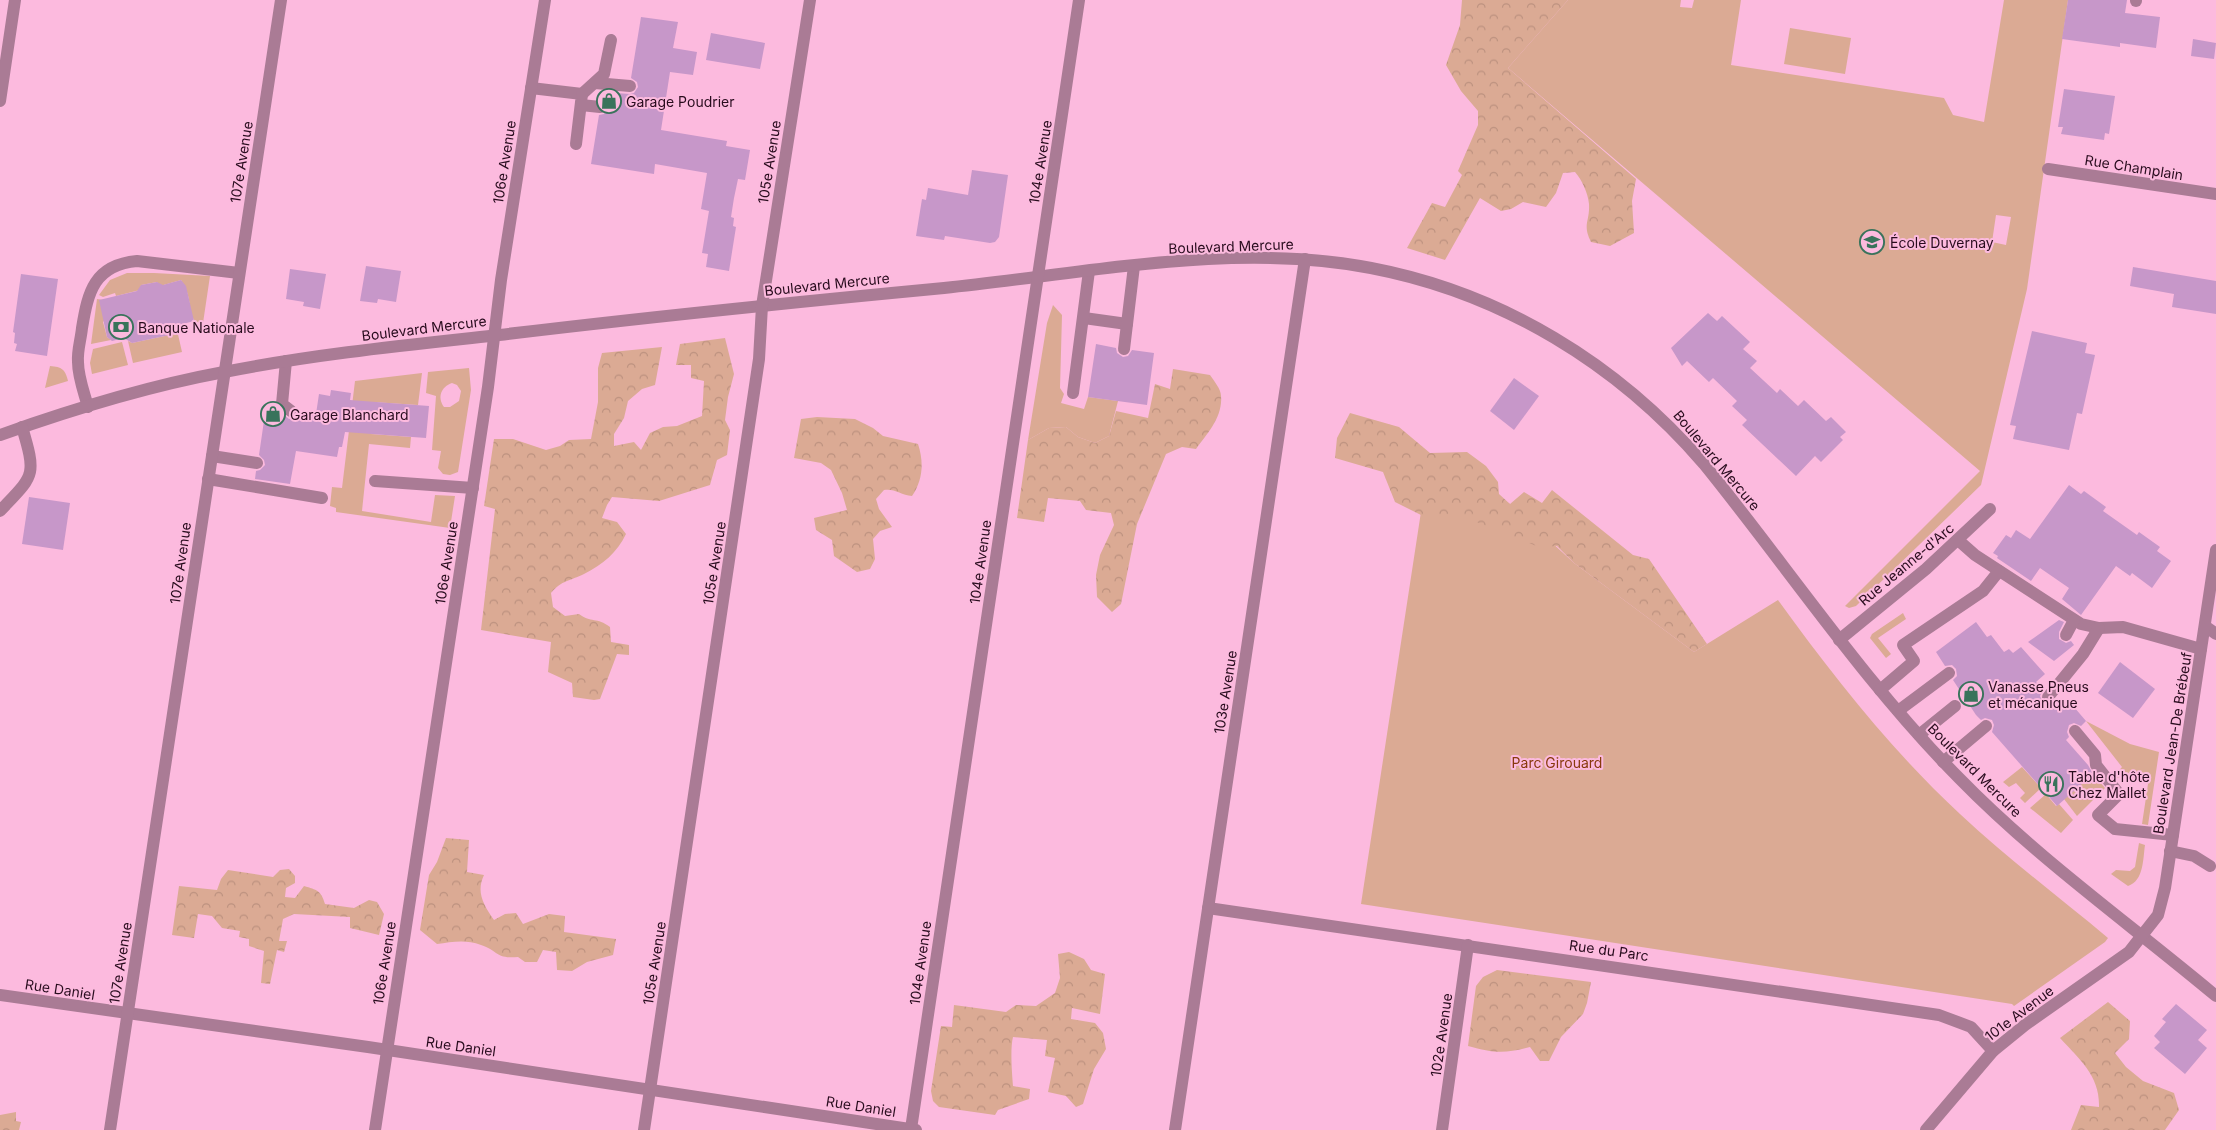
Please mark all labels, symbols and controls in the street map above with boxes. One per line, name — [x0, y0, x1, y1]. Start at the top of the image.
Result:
shop icon: Garage Poudrier — [596, 88, 622, 114]
place label: Garage Poudrier — [626, 93, 735, 110]
street label: 106e Avenue — [489, 119, 519, 205]
street label: 105e Avenue — [754, 119, 784, 205]
street label: 104e Avenue — [1025, 119, 1055, 205]
street label: 107e Avenue — [226, 120, 256, 204]
street label: Rue Champlain — [2084, 151, 2184, 183]
school or university icon: École Duvernay — [1859, 229, 1885, 255]
place label: École Duvernay — [1890, 234, 1994, 251]
street label: Boulevard Mercure — [1168, 235, 1294, 257]
street label: Boulevard Mercure — [764, 269, 890, 299]
street label: Boulevard Mercure — [361, 312, 487, 344]
bank icon: Banque Nationale — [108, 314, 134, 340]
place label: Banque Nationale — [138, 319, 255, 336]
shop icon: Garage Blanchard — [260, 401, 286, 427]
place label: Garage Blanchard — [290, 406, 409, 423]
street label: Boulevard Mercure — [1670, 406, 1764, 514]
street label: 104e Avenue — [966, 519, 994, 605]
street label: Rue Jeanne-d'Arc — [1855, 519, 1957, 609]
street label: 106e Avenue — [431, 520, 461, 606]
street label: 105e Avenue — [699, 520, 729, 606]
street label: 107e Avenue — [166, 521, 194, 605]
street label: 103e Avenue — [1210, 649, 1240, 735]
street label: Boulevard Jean-De Brébeuf — [2149, 651, 2195, 835]
place label: Vanasse Pneus et mécanique — [1988, 678, 2089, 711]
shop icon: Vanasse Pneus et mécanique — [1958, 681, 1984, 707]
street label: Boulevard Mercure — [1925, 720, 2025, 820]
park label: Parc Girouard — [1512, 754, 1602, 771]
place label: Table d'hôte Chez Mallet — [2068, 768, 2150, 801]
restaurant icon: Table d'hôte Chez Mallet — [2038, 771, 2064, 797]
street label: 106e Avenue — [369, 920, 399, 1006]
street label: 105e Avenue — [639, 920, 669, 1006]
street label: 104e Avenue — [906, 920, 934, 1006]
street label: 107e Avenue — [105, 921, 135, 1005]
street label: Rue du Parc — [1568, 936, 1650, 964]
street label: Rue Daniel — [24, 975, 96, 1003]
street label: 101e Avenue — [1981, 982, 2057, 1044]
street label: 102e Avenue — [1427, 992, 1455, 1078]
street label: Rue Daniel — [425, 1033, 497, 1059]
street label: Rue Daniel — [825, 1092, 897, 1120]

